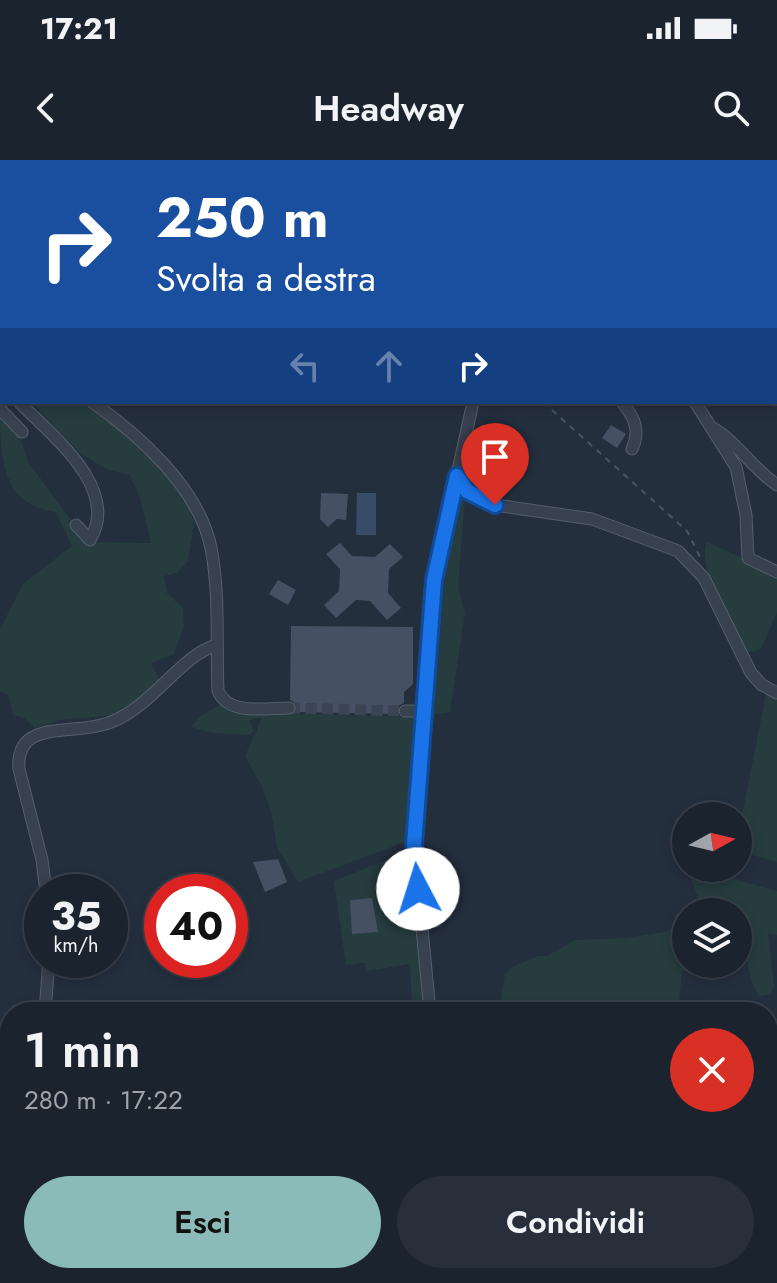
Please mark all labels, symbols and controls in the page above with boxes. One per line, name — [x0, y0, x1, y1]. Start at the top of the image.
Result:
text: 17:21 — [40, 7, 118, 50]
text: Headway — [313, 82, 464, 134]
icon: back — [24, 86, 68, 130]
icon: search — [709, 86, 753, 130]
text: 250 m — [156, 177, 329, 258]
icon: right — [24, 192, 128, 296]
text: Svolta a destra — [156, 252, 376, 304]
icon: left — [283, 344, 327, 388]
icon: ahead — [367, 344, 411, 388]
icon: right — [451, 344, 495, 388]
pin — [461, 423, 529, 505]
icon: arrive — [473, 435, 517, 479]
north arrow — [672, 802, 752, 882]
map controls — [672, 802, 752, 978]
position arrow — [376, 847, 460, 931]
speed limit sign: 40 — [144, 874, 248, 978]
text: 35 — [51, 887, 101, 945]
button: layers — [672, 898, 752, 978]
text: km/h — [53, 931, 99, 960]
text: 1 min — [24, 1016, 141, 1085]
button: close — [670, 1028, 754, 1112]
text: 280 m · 17:22 — [24, 1081, 183, 1119]
button: Esci — [24, 1176, 381, 1268]
button: Condividi — [397, 1176, 754, 1268]

